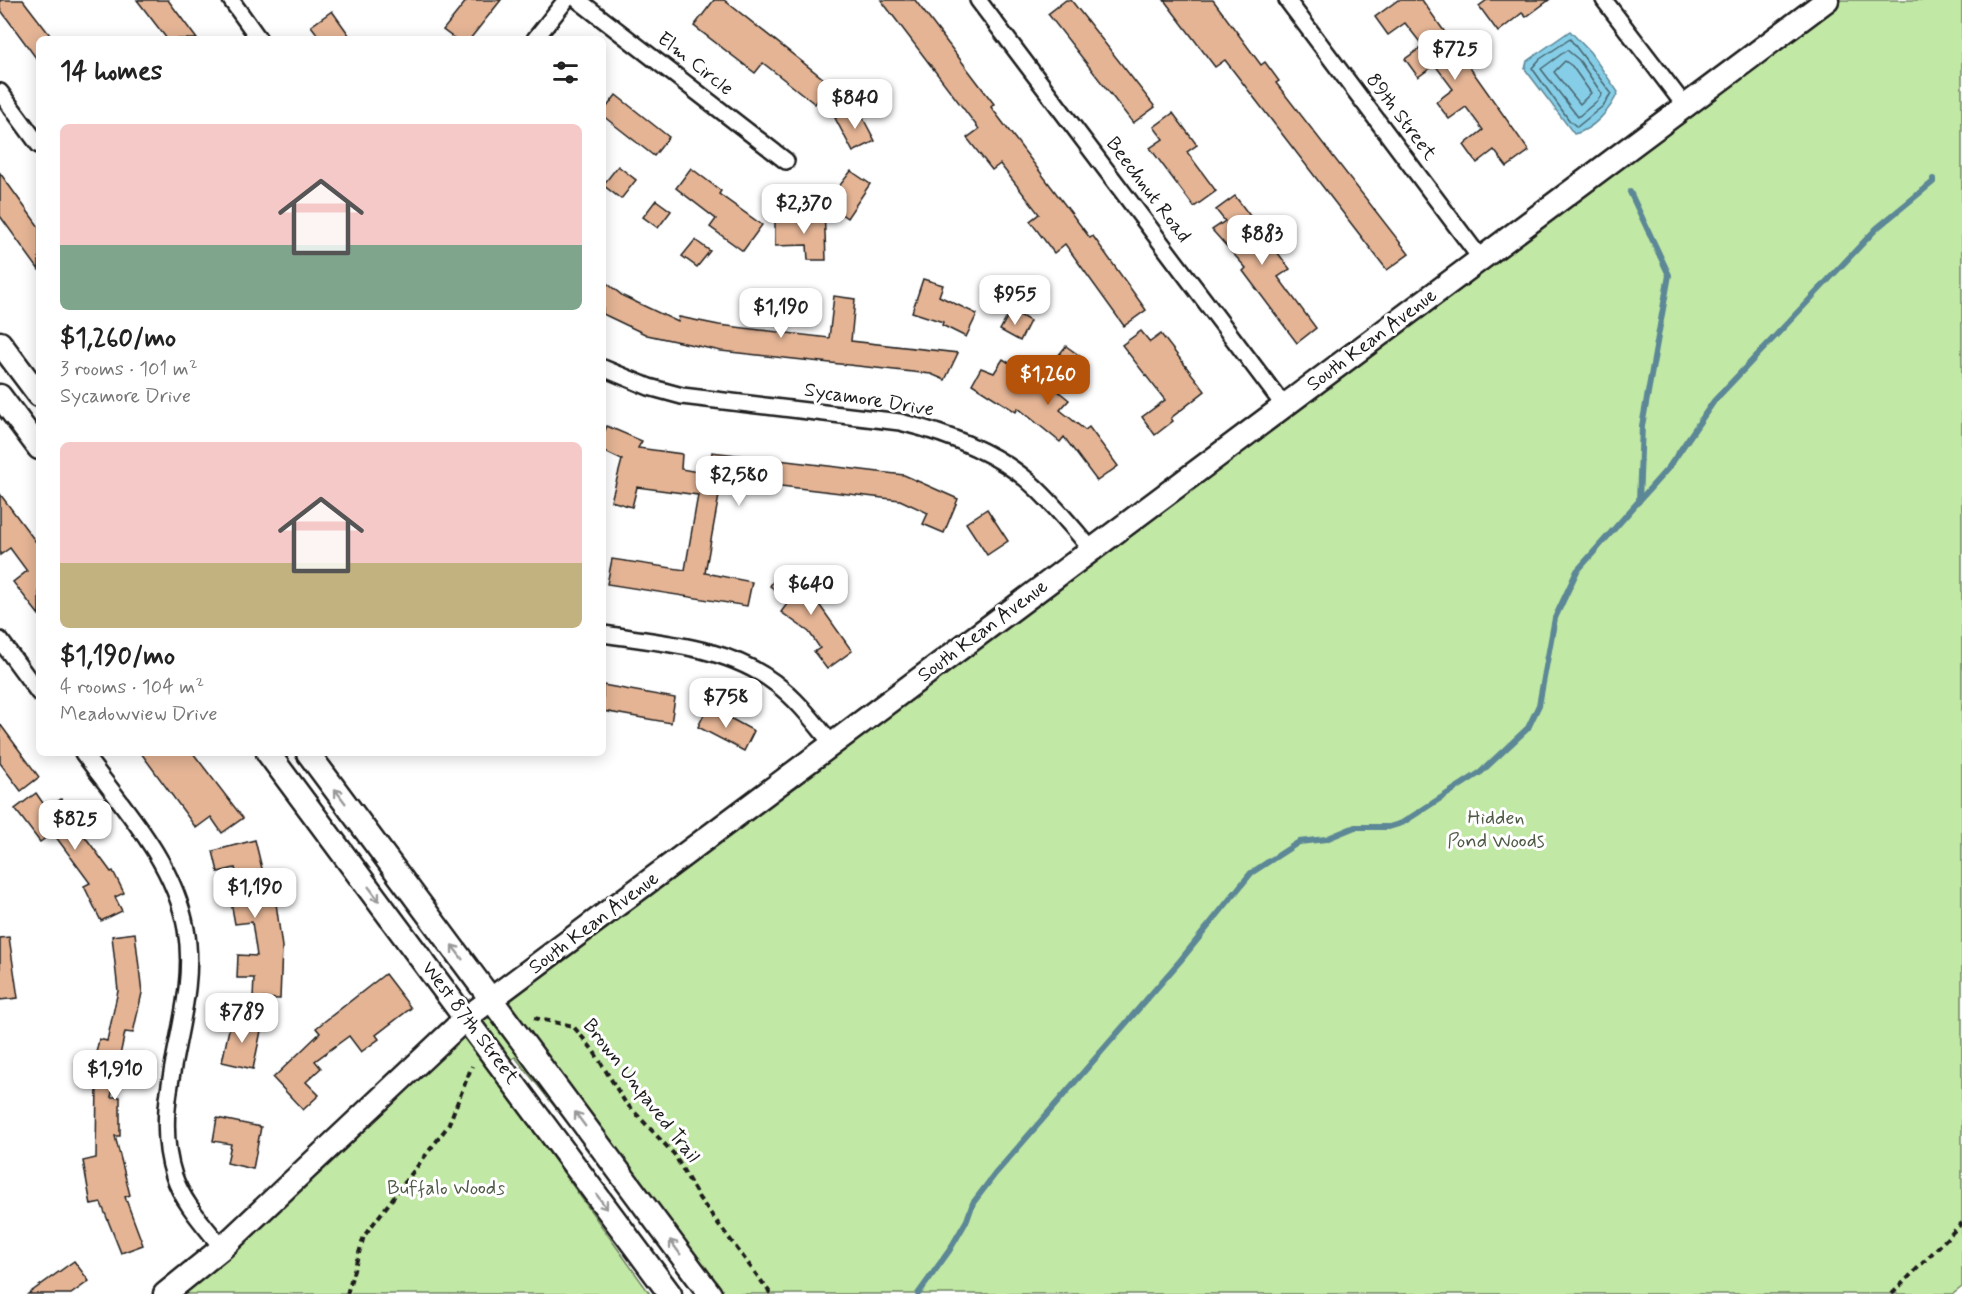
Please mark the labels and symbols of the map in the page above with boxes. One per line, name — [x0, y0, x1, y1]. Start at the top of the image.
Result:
street label: Elm Circle — [651, 26, 739, 102]
pin: $725 — [1419, 30, 1491, 81]
street label: 89th Street — [1359, 68, 1443, 166]
pin: $840 — [819, 79, 891, 130]
street label: Beechnut Road — [1099, 132, 1197, 248]
pin: $2,370 — [755, 184, 853, 235]
pin: $883 — [1226, 215, 1298, 266]
pin: $955 — [979, 275, 1051, 326]
street label: South Kean Avenue — [1301, 282, 1443, 398]
pin: $1,190 — [732, 288, 830, 339]
pin: $1,260 — [999, 355, 1097, 406]
street label: Sycamore Drive — [802, 376, 936, 424]
pin: $2,580 — [690, 456, 788, 507]
pin: $640 — [775, 565, 847, 616]
street label: South Kean Avenue — [912, 573, 1054, 689]
pin: $758 — [690, 678, 762, 729]
one-way arrow — [334, 788, 346, 804]
pin: $825 — [39, 800, 111, 851]
park label: Hidden Pond Woods — [1447, 805, 1545, 855]
street label: South Kean Avenue — [523, 865, 665, 981]
pin: $1,190 — [206, 868, 304, 919]
one-way arrow — [367, 886, 380, 902]
one-way arrow — [451, 944, 464, 960]
street label: West 87th Street — [415, 956, 525, 1090]
pin: $789 — [206, 993, 278, 1044]
street label: Brown Unpaved Trail — [576, 1013, 706, 1169]
pin: $1,910 — [66, 1050, 164, 1101]
one-way arrow — [574, 1111, 587, 1127]
park label: Buffalo Woods — [387, 1175, 505, 1202]
one-way arrow — [596, 1194, 609, 1210]
one-way arrow — [669, 1239, 681, 1255]

